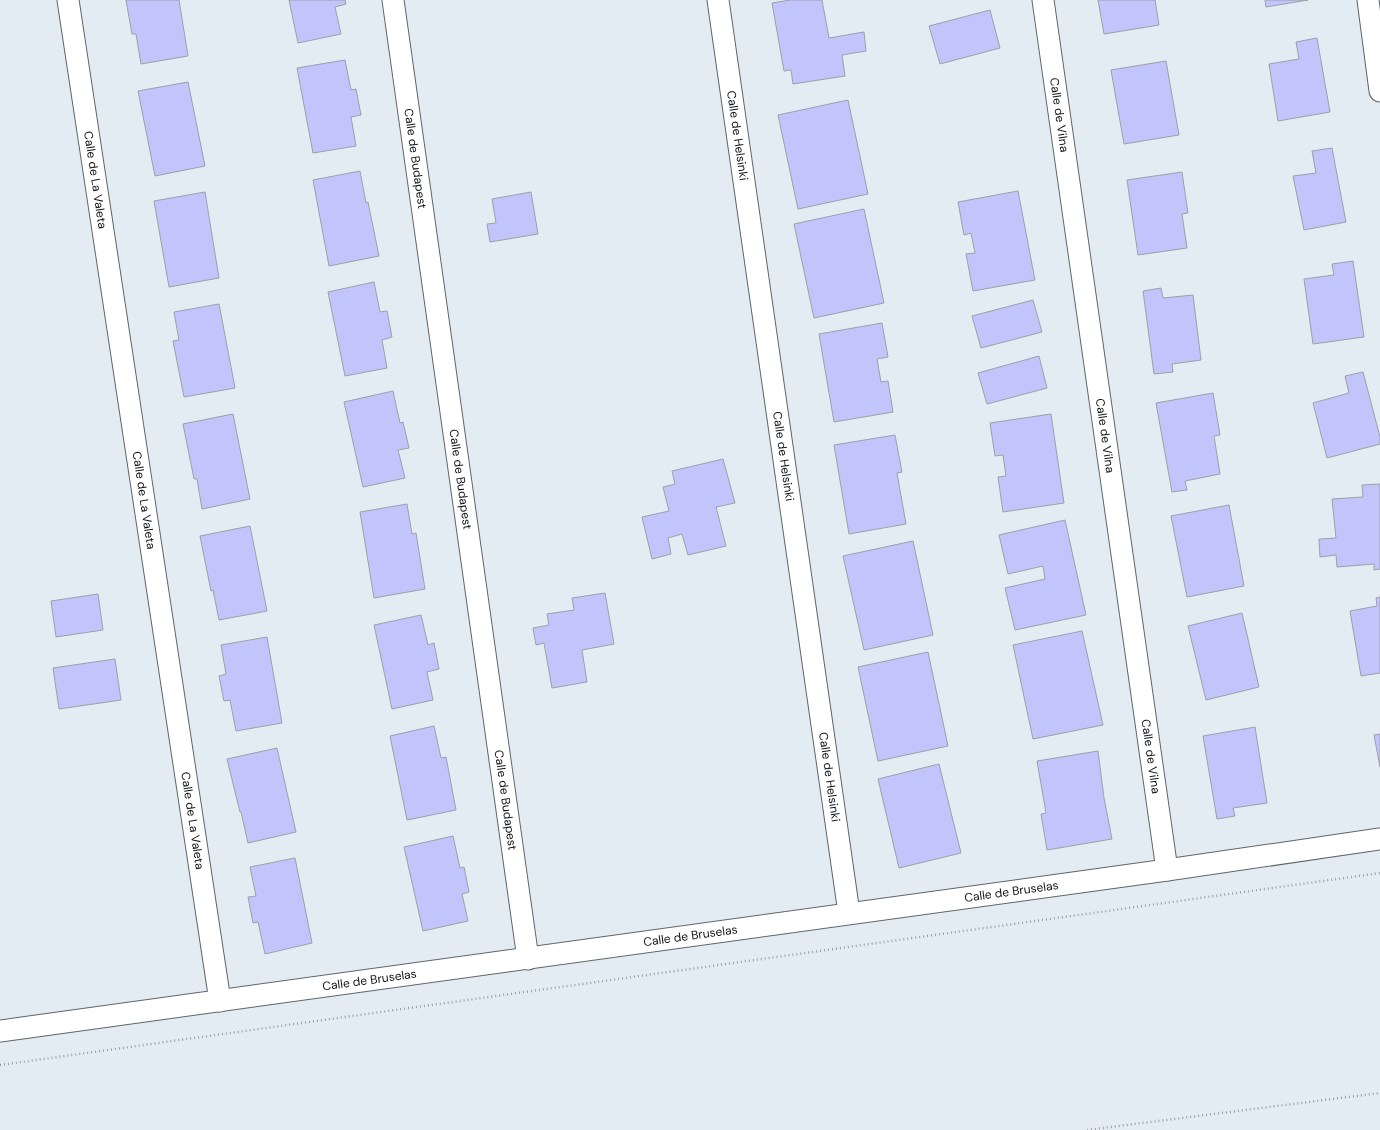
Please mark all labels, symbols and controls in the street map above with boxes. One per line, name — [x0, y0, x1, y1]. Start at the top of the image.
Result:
street label: Calle de Vilna — [1046, 77, 1073, 153]
street label: Calle de Helsinki — [723, 90, 752, 182]
street label: Calle de Budapest — [400, 107, 430, 210]
street label: Calle de La Valeta — [80, 130, 111, 230]
street label: Calle de Vilna — [1092, 397, 1118, 474]
street label: Calle de Helsinki — [769, 410, 798, 502]
street label: Calle de Budapest — [445, 428, 475, 531]
street label: Calle de La Valeta — [129, 450, 159, 550]
street label: Calle de Vilna — [1138, 718, 1164, 795]
street label: Calle de Helsinki — [815, 731, 844, 823]
street label: Calle de Budapest — [491, 749, 521, 852]
street label: Calle de La Valeta — [177, 771, 208, 871]
street label: Calle de Bruselas — [963, 877, 1059, 906]
street label: Calle de Bruselas — [642, 921, 739, 950]
street label: Calle de Bruselas — [321, 966, 418, 994]

